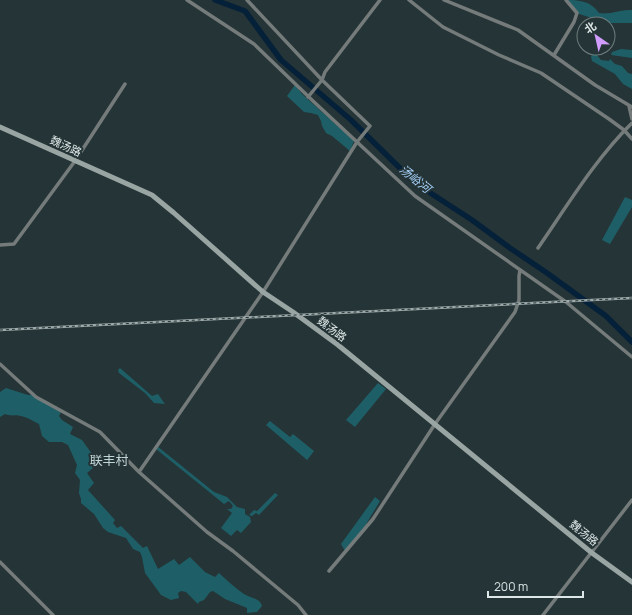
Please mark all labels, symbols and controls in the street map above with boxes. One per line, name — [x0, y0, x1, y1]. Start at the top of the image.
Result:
north arrow — [576, 16, 616, 56]
text: 北 — [581, 18, 599, 37]
street label: 魏汤路 — [48, 132, 84, 159]
water label: 汤峪河 — [396, 161, 436, 198]
street label: 魏汤路 — [315, 313, 350, 345]
district label: 联丰村 — [89, 451, 129, 469]
street label: 魏汤路 — [567, 516, 602, 549]
scale bar — [488, 573, 583, 599]
text: 200 m — [494, 578, 528, 595]

